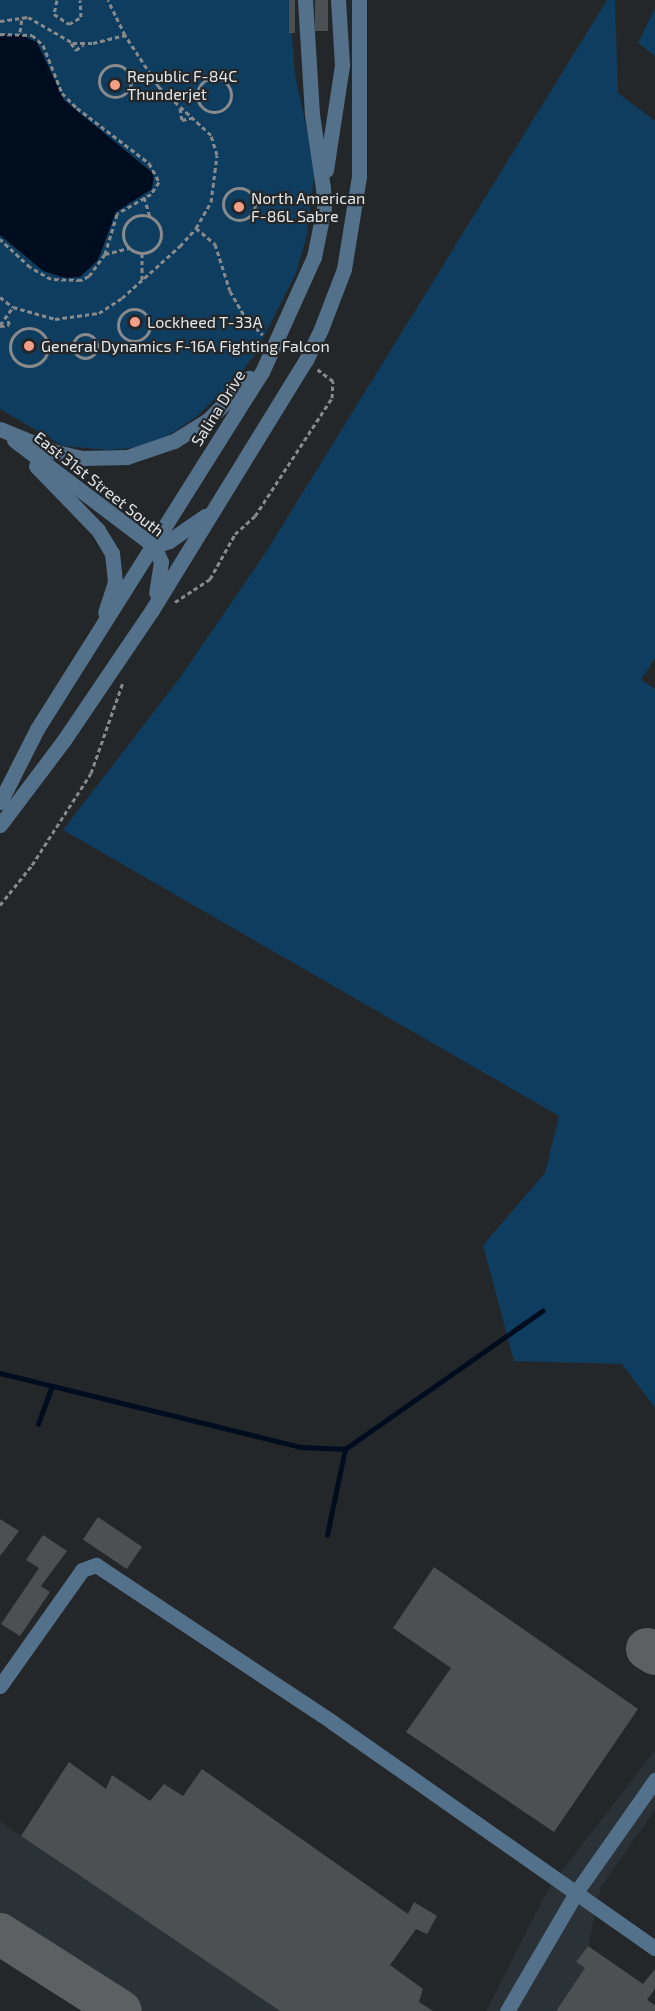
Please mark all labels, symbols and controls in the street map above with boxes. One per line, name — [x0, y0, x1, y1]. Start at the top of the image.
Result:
place label: Republic F-84C Thunderjet — [127, 66, 237, 104]
marker: Republic F-84C Thunderjet — [108, 78, 122, 92]
place label: North American F-86L Sabre — [251, 188, 366, 226]
marker: North American F-86L Sabre — [232, 200, 246, 214]
place label: Lockheed T-33A — [147, 312, 263, 332]
marker: Lockheed T-33A — [128, 315, 142, 329]
place label: General Dynamics F-16A Fighting Falcon — [41, 336, 330, 356]
marker: General Dynamics F-16A Fighting Falcon — [22, 339, 36, 353]
street label: Salina Drive — [187, 366, 249, 450]
street label: East 31st Street South — [30, 427, 168, 541]

